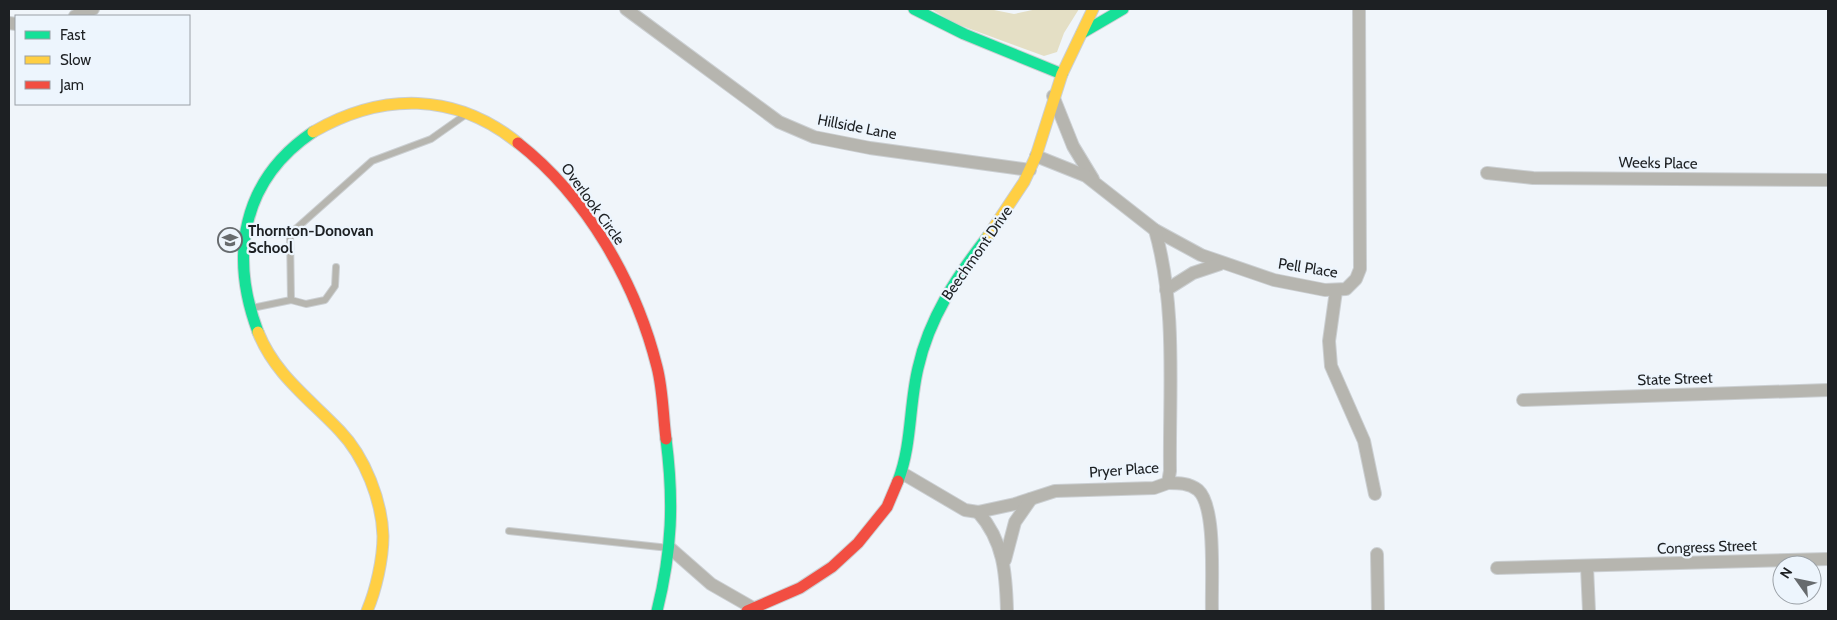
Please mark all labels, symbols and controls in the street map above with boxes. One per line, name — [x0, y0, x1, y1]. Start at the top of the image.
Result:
legend — [15, 15, 190, 105]
text: Fast — [60, 26, 85, 44]
text: Slow — [60, 51, 91, 69]
text: Jam — [59, 76, 84, 94]
street label: Hillside Lane — [816, 111, 898, 144]
street label: Weeks Place — [1618, 153, 1698, 173]
street label: Overlook Circle — [557, 160, 629, 249]
street label: Beechmont Drive — [938, 202, 1016, 304]
place label: Thornton-Donovan School — [248, 222, 374, 257]
school or university icon: Thornton-Donovan School — [217, 227, 243, 253]
street label: Pell Place — [1277, 254, 1339, 282]
street label: State Street — [1637, 369, 1713, 389]
street label: Pryer Place — [1088, 459, 1160, 481]
street label: Congress Street — [1657, 536, 1757, 558]
north arrow — [1772, 555, 1822, 605]
text: N — [1776, 564, 1796, 582]

